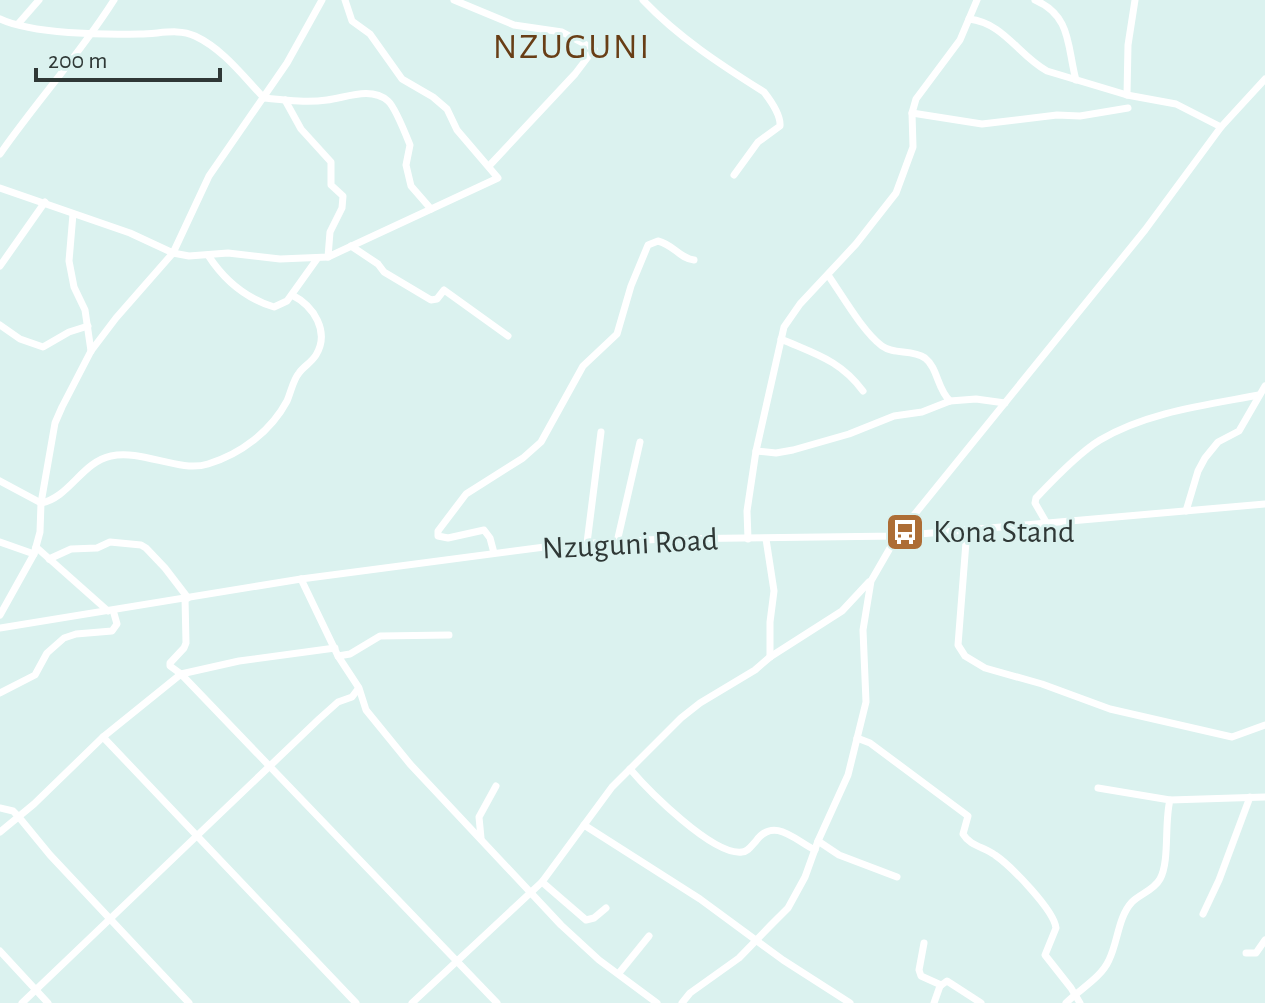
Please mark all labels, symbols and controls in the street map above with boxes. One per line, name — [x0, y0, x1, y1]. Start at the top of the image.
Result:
district label: NZUGUNI — [493, 29, 651, 65]
scale bar — [36, 32, 220, 82]
text: 200 m — [48, 49, 107, 73]
bus stop icon: Kona Stand — [884, 511, 926, 553]
place label: Kona Stand — [933, 516, 1075, 548]
street label: Nzuguni Road — [541, 523, 719, 565]

